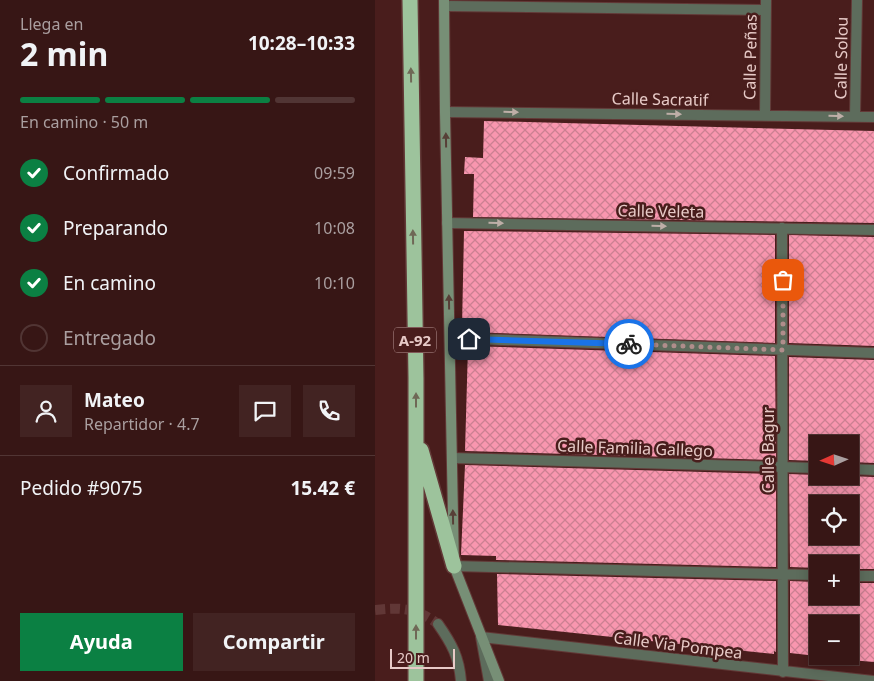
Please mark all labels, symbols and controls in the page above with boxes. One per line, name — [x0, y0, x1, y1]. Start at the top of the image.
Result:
text: Llega en — [20, 13, 83, 35]
street label: Calle Peñas — [738, 14, 762, 100]
street label: Calle Solou — [829, 16, 853, 100]
text: 10:28–10:33 — [248, 30, 355, 56]
text: 2 min — [20, 32, 108, 75]
one-way arrow — [406, 67, 414, 83]
street label: Calle Sacratif — [611, 87, 710, 111]
one-way arrow — [504, 108, 520, 116]
one-way arrow — [666, 110, 682, 118]
text: En camino · 50 m — [20, 111, 148, 133]
one-way arrow — [829, 112, 845, 120]
one-way arrow — [441, 131, 449, 147]
icon: check — [20, 159, 48, 187]
text: Confirmado — [63, 160, 169, 186]
text: 09:59 — [314, 162, 355, 184]
street label: Calle Veleta — [617, 199, 705, 223]
icon: check — [20, 214, 48, 242]
text: Preparando — [63, 215, 168, 241]
text: 10:08 — [314, 217, 355, 239]
one-way arrow — [488, 220, 504, 228]
one-way arrow — [651, 222, 667, 230]
one-way arrow — [409, 229, 417, 245]
pin — [762, 259, 804, 301]
icon: bag — [769, 266, 797, 294]
icon: check — [20, 269, 48, 297]
text: En camino — [63, 270, 156, 296]
text: 10:10 — [314, 272, 355, 294]
one-way arrow — [445, 294, 453, 310]
pin — [448, 318, 490, 360]
courier — [604, 319, 654, 369]
text: Entregado — [63, 325, 156, 351]
icon: home — [455, 325, 483, 353]
road number: A-92 — [394, 328, 436, 352]
icon: bike — [615, 330, 643, 358]
button: person — [20, 385, 72, 437]
button: chat — [239, 385, 291, 437]
button: phone — [303, 385, 355, 437]
text: Mateo — [84, 387, 145, 413]
one-way arrow — [412, 392, 420, 408]
street label: Calle Bagur — [757, 406, 779, 493]
text: Repartidor · 4.7 — [84, 413, 200, 435]
street label: Calle Familia Gallego — [557, 434, 713, 462]
north arrow — [809, 435, 859, 485]
map controls — [809, 435, 859, 665]
text: Pedido #9075 — [20, 475, 143, 501]
text: 15.42 € — [290, 475, 355, 501]
button: locate — [809, 495, 859, 545]
one-way arrow — [449, 509, 457, 525]
button: + — [809, 555, 859, 605]
button: Ayuda — [20, 613, 183, 671]
button: Compartir — [193, 613, 355, 671]
button: − — [809, 615, 859, 665]
one-way arrow — [412, 624, 420, 640]
street label: Calle Via Pompea — [612, 626, 744, 664]
scale bar — [390, 646, 455, 669]
text: 20 m — [397, 648, 430, 667]

